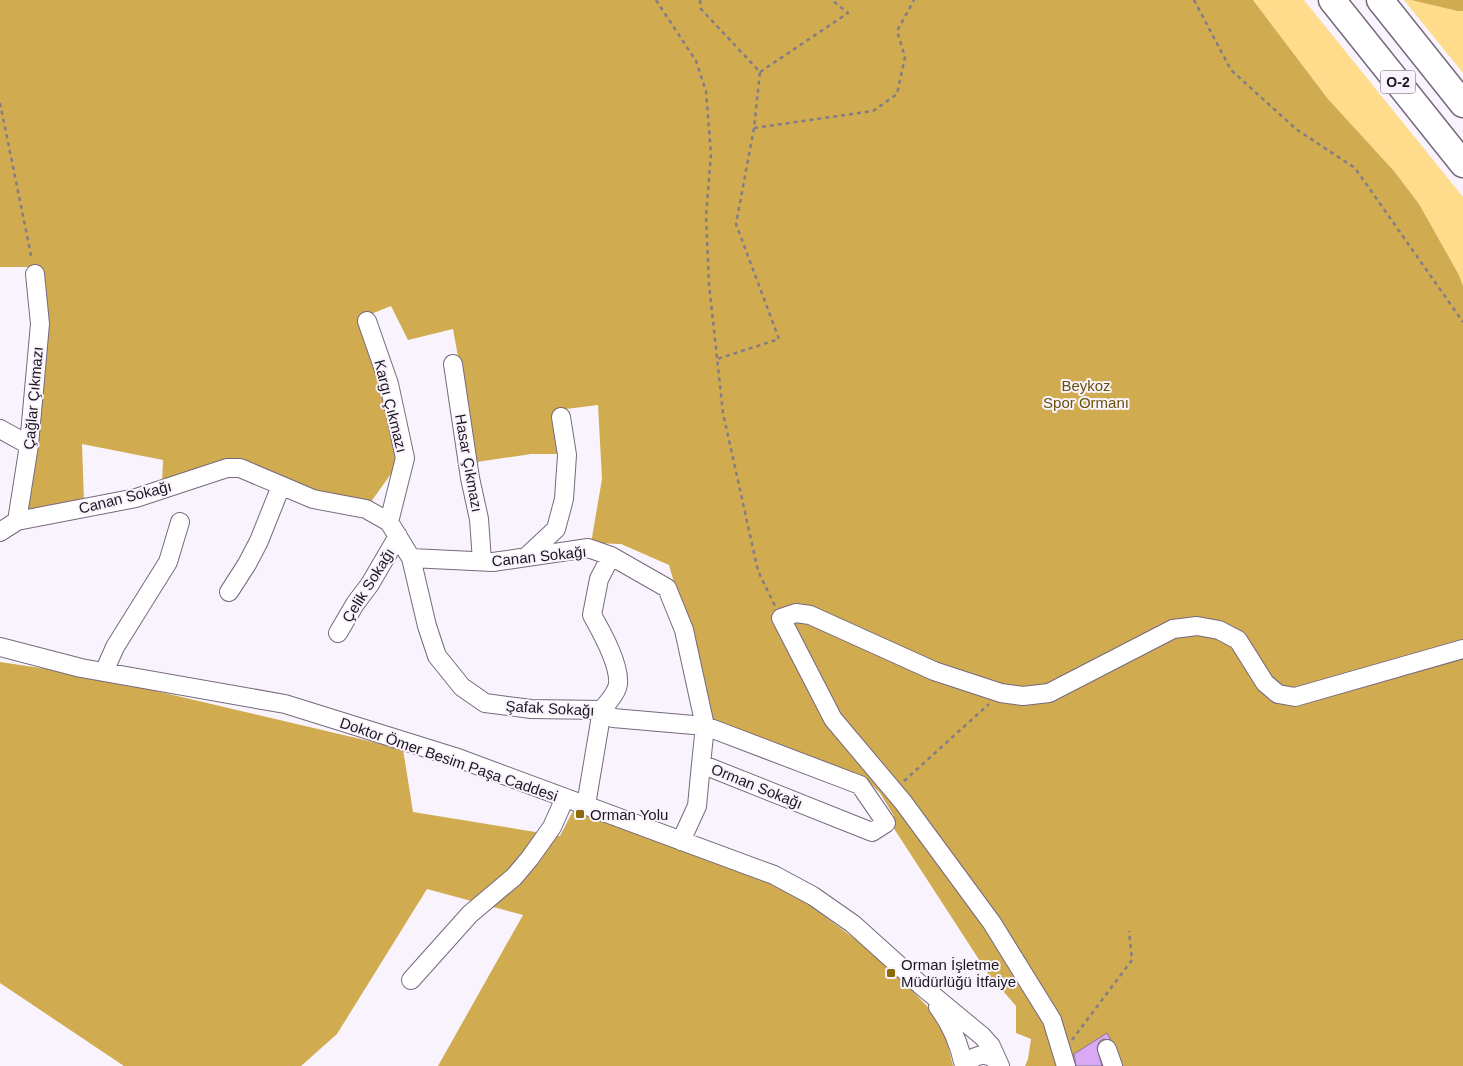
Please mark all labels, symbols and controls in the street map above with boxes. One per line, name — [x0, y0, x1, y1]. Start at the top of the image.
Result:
road number: O-2 — [1380, 70, 1416, 94]
street label: Çağlar Çıkmazı — [20, 346, 46, 450]
street label: Kargı Çıkmazı — [371, 358, 411, 454]
park label: Beykoz Spor Ormanı — [1043, 377, 1129, 411]
street label: Hasar Çıkmazı — [452, 413, 486, 513]
street label: Canan Sokağı — [77, 477, 173, 517]
street label: Canan Sokağı — [491, 543, 587, 569]
street label: Çelik Sokağı — [338, 545, 398, 625]
street label: Şafak Sokağı — [505, 697, 595, 719]
street label: Doktor Ömer Besim Paşa Caddesi — [338, 714, 560, 804]
street label: Orman Sokağı — [709, 760, 805, 812]
place label: Orman Yolu — [590, 806, 668, 823]
marker: Orman Yolu — [574, 808, 586, 820]
place label: Orman İşletme Müdürlüğü İtfaiye — [901, 956, 1016, 990]
marker: Orman İşletme Müdürlüğü İtfaiye — [885, 967, 897, 979]

